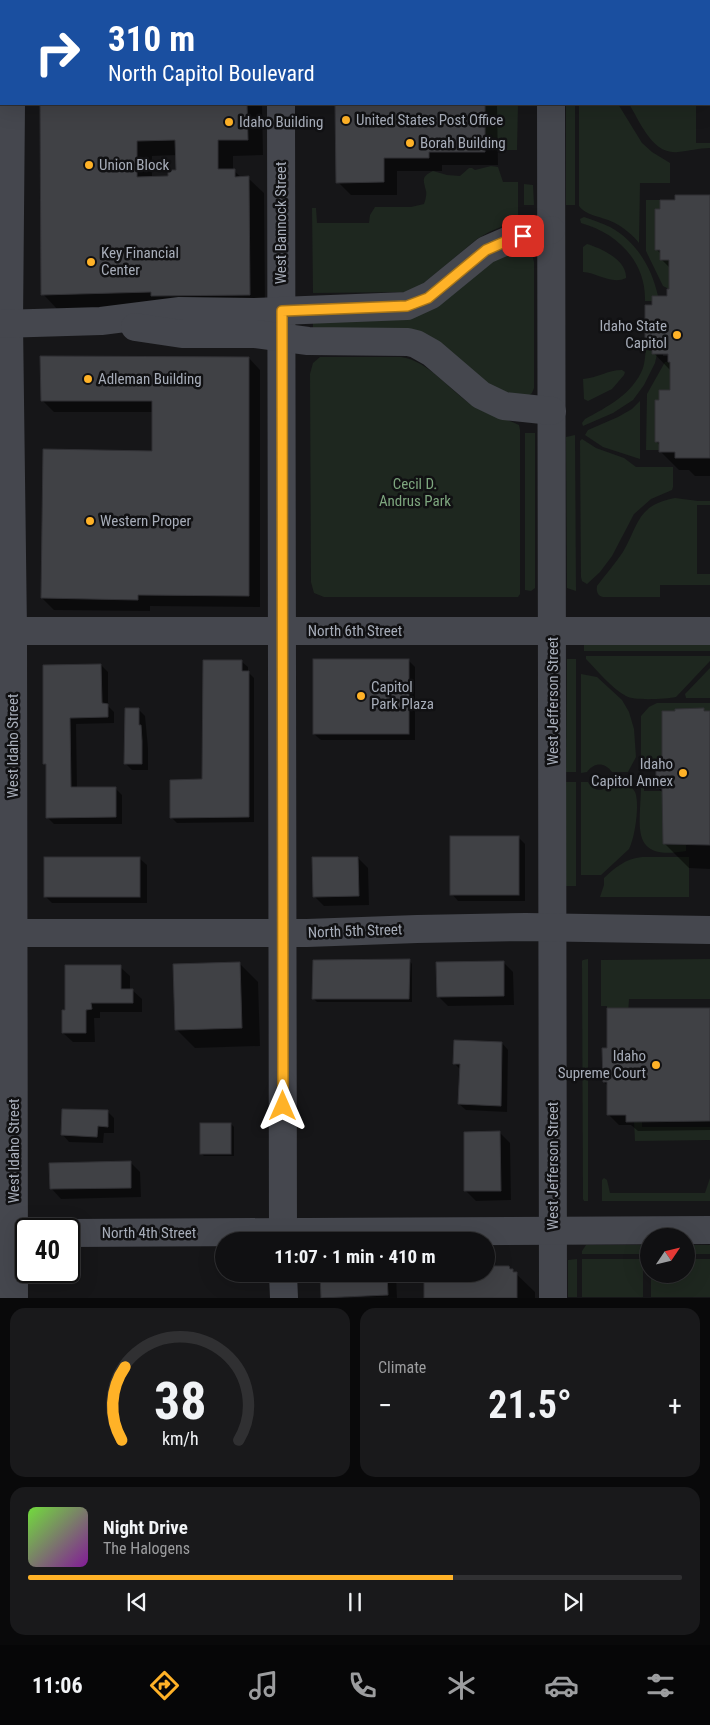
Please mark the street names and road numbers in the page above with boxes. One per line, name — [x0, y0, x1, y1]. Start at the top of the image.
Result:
street label: West Bannock Street — [272, 162, 290, 284]
street label: North 6th Street — [308, 622, 402, 640]
street label: West Jefferson Street — [544, 637, 562, 765]
street label: West Idaho Street — [4, 694, 22, 798]
street label: North 5th Street — [307, 920, 403, 942]
street label: West Idaho Street — [5, 1099, 23, 1203]
street label: West Jefferson Street — [544, 1102, 562, 1230]
street label: North 4th Street — [102, 1224, 196, 1242]

